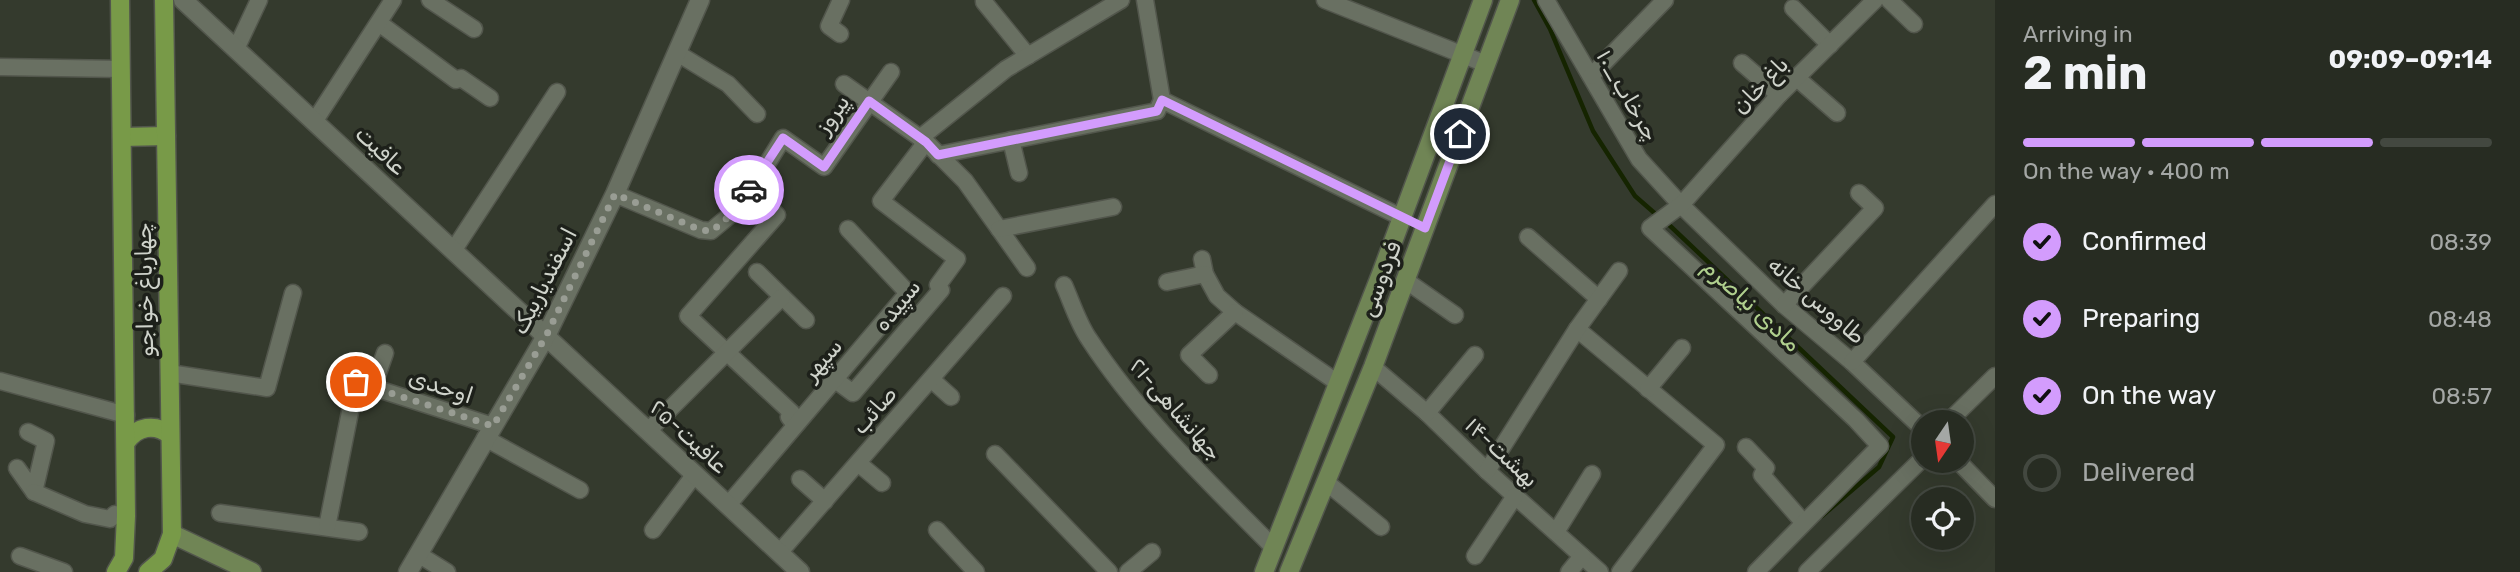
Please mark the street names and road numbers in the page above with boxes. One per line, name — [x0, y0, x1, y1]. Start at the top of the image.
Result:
street label: ۱۰_چرخاب — [1591, 44, 1665, 146]
street label: باغ خان — [1726, 50, 1796, 121]
street label: پیروز — [807, 89, 857, 142]
street label: عافیت — [350, 119, 412, 181]
street label: چهارباغ خواجو — [129, 223, 161, 357]
street label: اسفندیاربیک — [505, 223, 583, 339]
street label: فردوسی — [1353, 237, 1407, 321]
street label: طاووس خانه — [1763, 250, 1871, 350]
street label: سپیده — [868, 273, 928, 338]
street label: سپهر — [795, 332, 849, 389]
street label: ۲۱-جهانشاهی — [1124, 352, 1228, 466]
street label: اوحدی — [405, 362, 477, 410]
street label: صائب — [845, 380, 903, 440]
street label: ۲۵-عافیت — [644, 393, 734, 479]
street label: ۱۴-بهشت — [1459, 411, 1545, 493]

